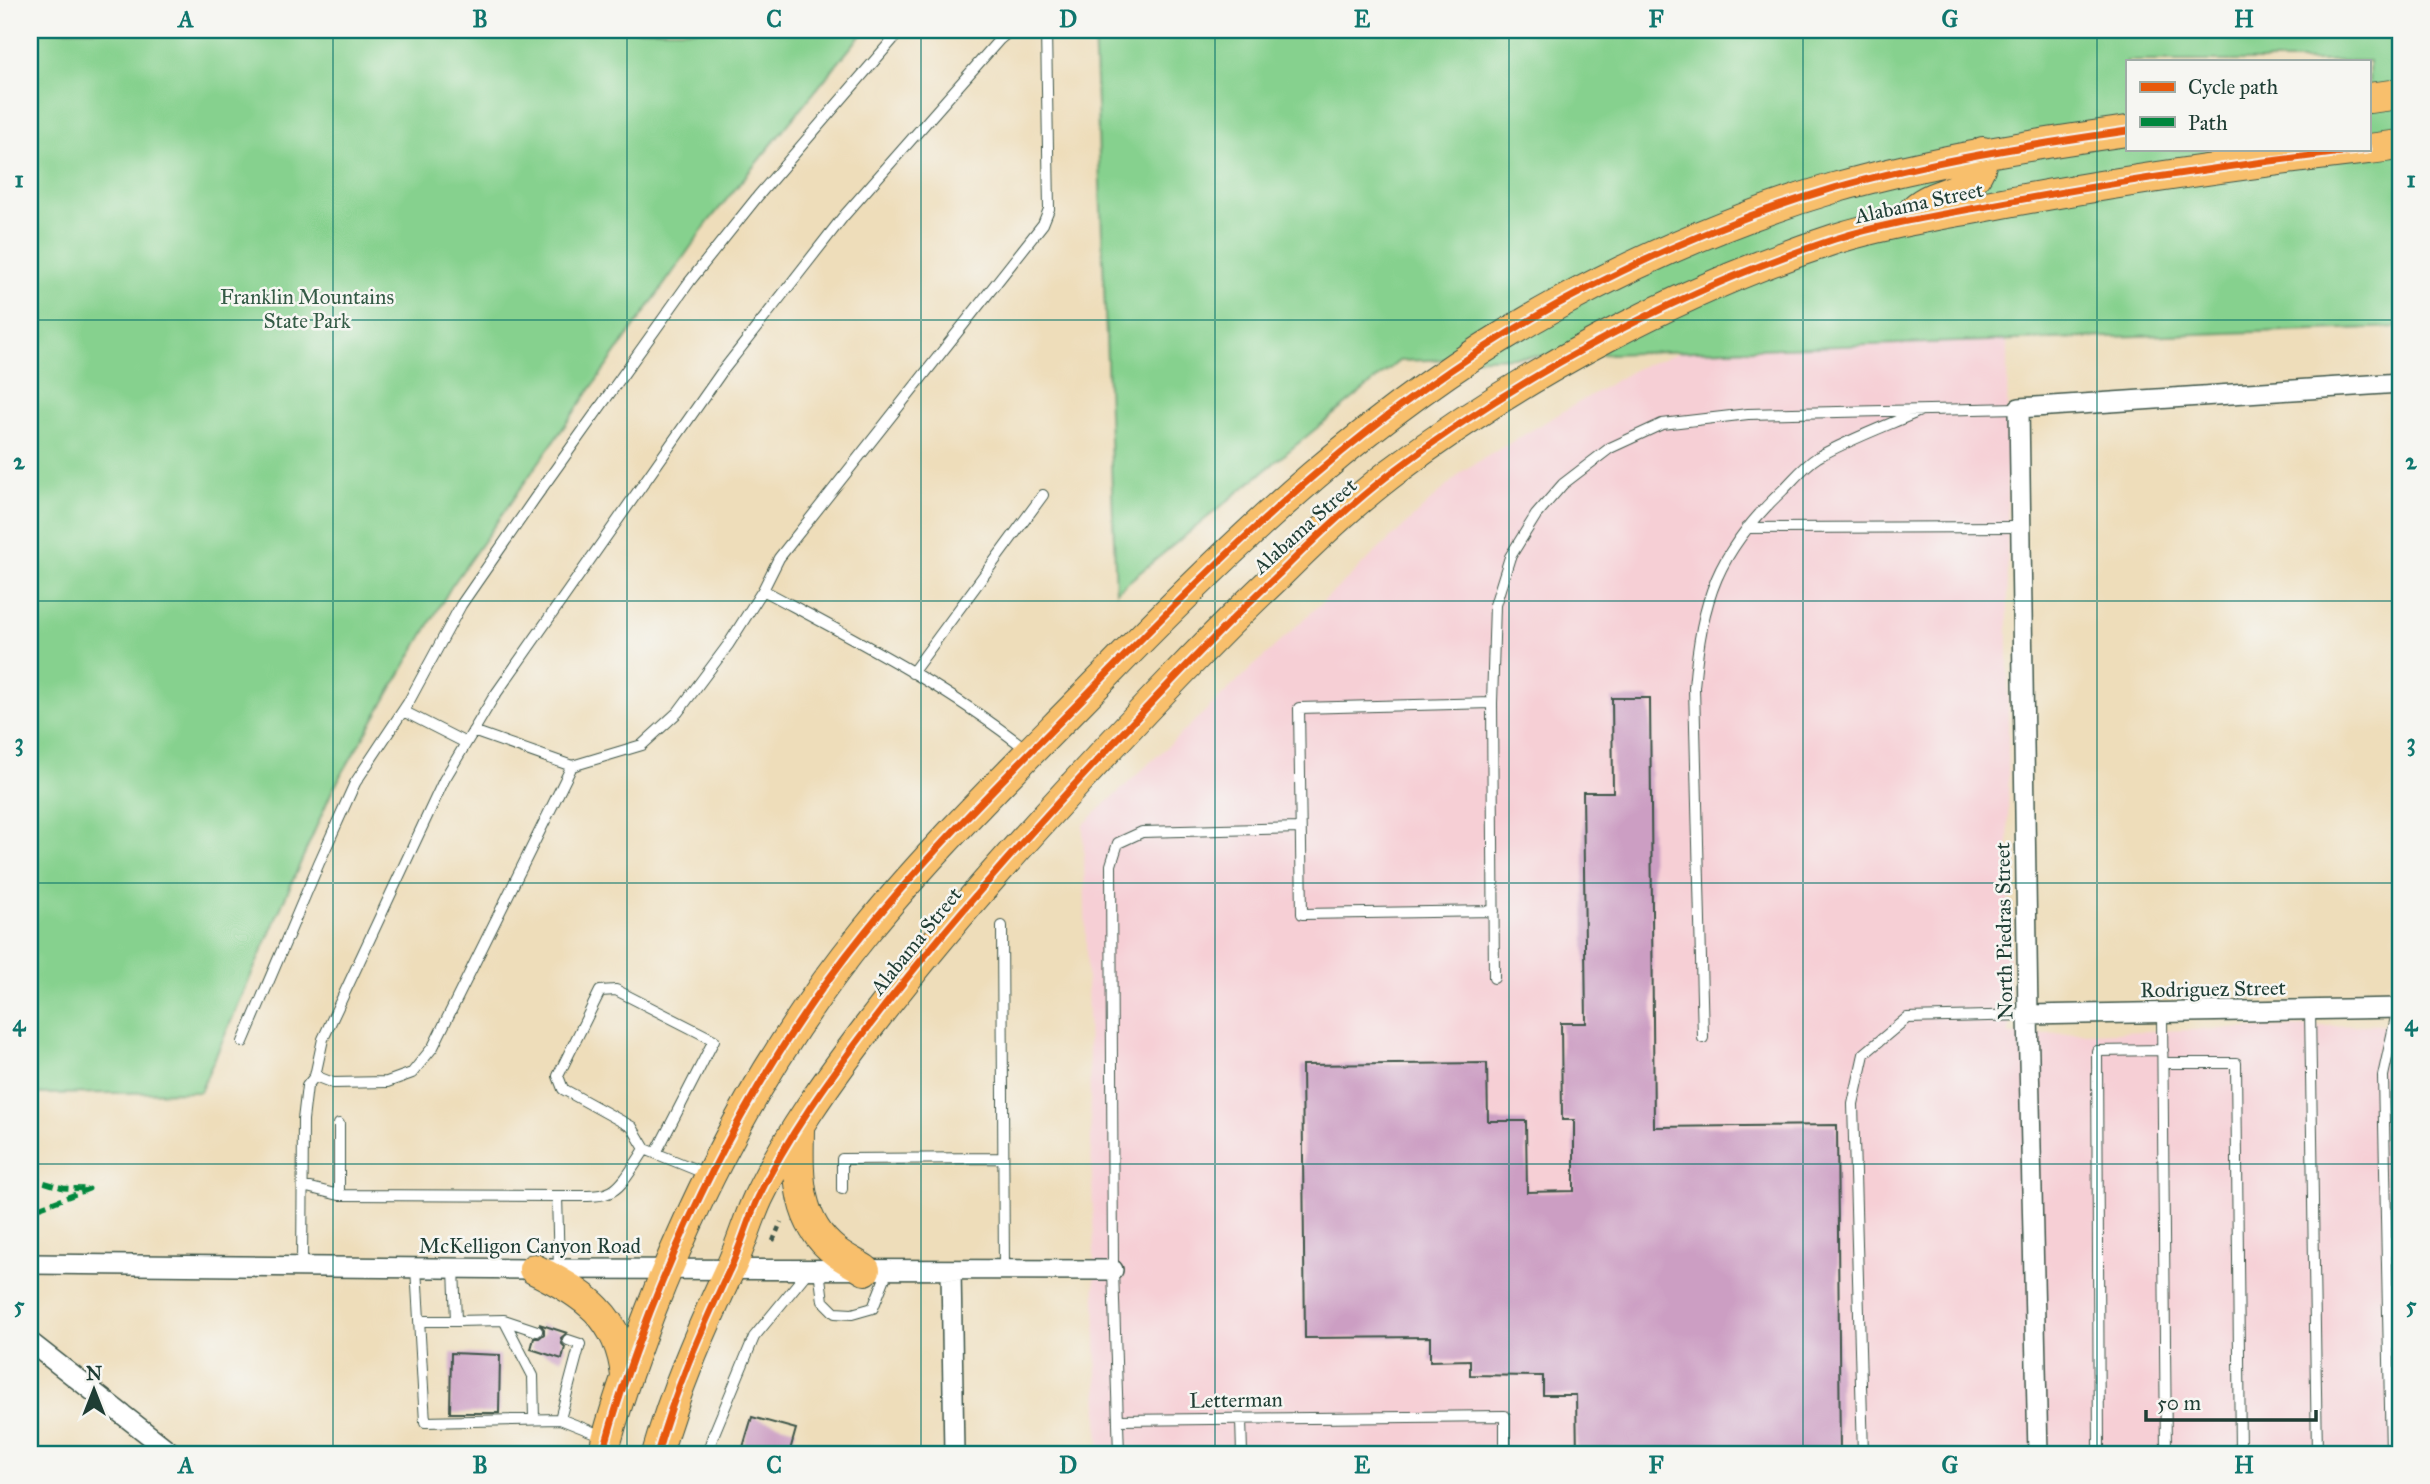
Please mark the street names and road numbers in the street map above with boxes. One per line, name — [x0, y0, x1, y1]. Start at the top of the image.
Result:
street label: Alabama Street — [1851, 177, 1986, 230]
street label: Alabama Street — [1247, 472, 1363, 580]
street label: North Piedras Street — [1989, 841, 2019, 1020]
street label: Alabama Street — [864, 881, 968, 1001]
street label: Rodriguez Street — [2140, 975, 2287, 1003]
street label: McKelligon Canyon Road — [419, 1233, 642, 1259]
street label: Letterman — [1189, 1386, 1283, 1414]

